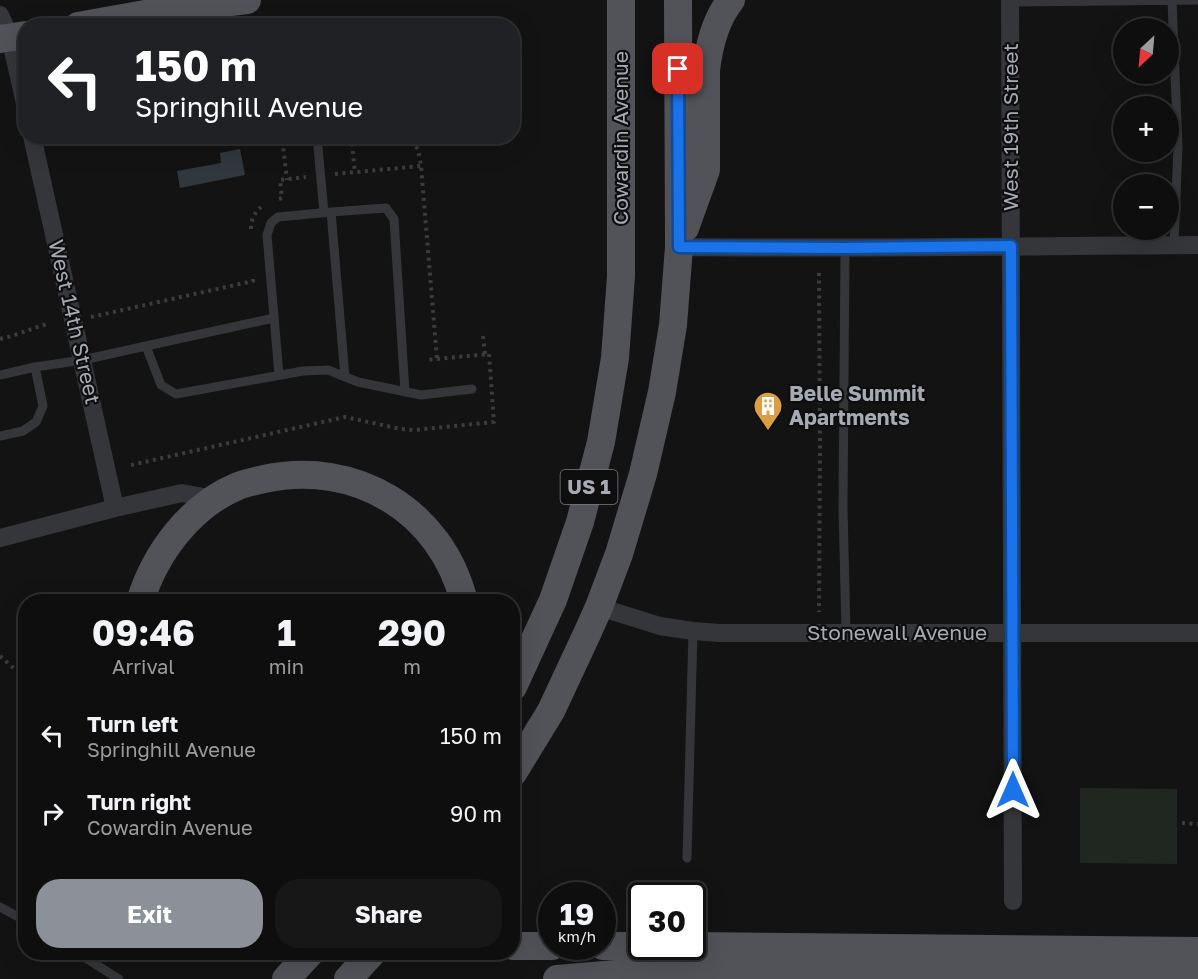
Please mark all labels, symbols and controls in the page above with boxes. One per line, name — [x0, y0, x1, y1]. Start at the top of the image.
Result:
north arrow — [1113, 18, 1179, 84]
map controls — [1113, 18, 1179, 240]
text: 150 m — [135, 40, 257, 90]
icon: left — [36, 42, 114, 120]
pin — [652, 43, 703, 94]
street label: West 19th Street — [997, 43, 1023, 211]
street label: Cowardin Avenue — [607, 51, 633, 225]
icon: arrive — [661, 52, 694, 85]
text: Springhill Avenue — [135, 91, 363, 123]
button: + — [1113, 96, 1179, 162]
button: − — [1113, 174, 1179, 240]
street label: West 14th Street — [43, 237, 107, 407]
place label: Belle Summit Apartments — [789, 380, 925, 430]
building icon: Belle Summit Apartments — [752, 390, 784, 432]
road number: US 1 — [560, 470, 618, 504]
text: 09:46 — [92, 611, 195, 654]
text: 1 — [277, 611, 296, 654]
text: 290 — [378, 611, 446, 654]
street label: Stonewall Avenue — [807, 619, 987, 645]
text: Arrival — [112, 654, 175, 678]
text: min — [269, 654, 304, 678]
text: m — [403, 654, 421, 678]
text: Turn left — [87, 710, 178, 737]
icon: left — [36, 719, 69, 752]
text: 150 m — [440, 722, 502, 749]
text: Springhill Avenue — [87, 737, 256, 761]
position arrow — [981, 758, 1045, 822]
text: Turn right — [87, 788, 191, 815]
icon: right — [36, 797, 69, 830]
text: 90 m — [450, 800, 502, 827]
text: Cowardin Avenue — [87, 815, 253, 839]
button: Exit — [36, 879, 263, 948]
button: Share — [275, 879, 502, 948]
speed limit sign: 30 — [628, 882, 706, 960]
text: 19 — [560, 896, 594, 932]
text: km/h — [558, 927, 596, 945]

